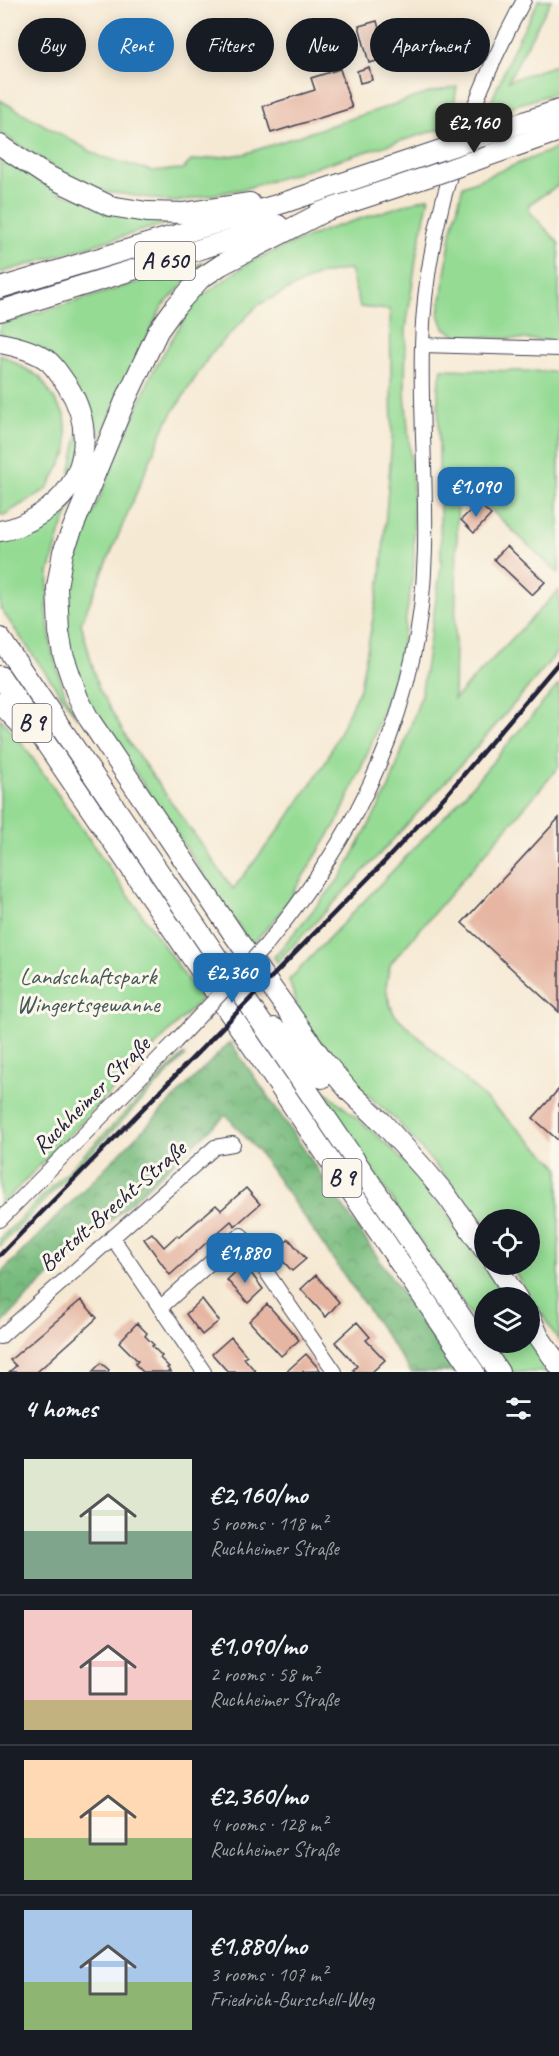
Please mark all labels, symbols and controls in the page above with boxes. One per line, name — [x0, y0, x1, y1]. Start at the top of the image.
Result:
chip: Buy — [18, 18, 86, 72]
chip: Rent — [98, 18, 174, 72]
chip: Filters — [186, 18, 274, 72]
chip: New — [286, 18, 358, 72]
chip: Apartment — [370, 18, 490, 72]
pin: €2,160 — [425, 103, 523, 154]
text: €2,160 — [449, 110, 499, 135]
road number: A 650 — [135, 242, 195, 280]
pin: €1,090 — [427, 467, 525, 518]
text: €1,090 — [452, 474, 500, 499]
road number: B 9 — [12, 704, 51, 742]
pin: €2,360 — [183, 953, 281, 1004]
text: €2,360 — [207, 960, 257, 985]
park label: Landschaftspark Wingertsgewanne — [17, 961, 162, 1019]
street label: Ruchheimer Straße — [26, 1028, 158, 1160]
street label: Bertolt-Brecht-Straße — [32, 1132, 194, 1278]
road number: B 9 — [322, 1159, 362, 1197]
map controls — [474, 1209, 540, 1353]
button: locate — [474, 1209, 540, 1275]
pin: €1,880 — [196, 1233, 294, 1284]
text: €1,880 — [221, 1240, 269, 1265]
button: layers — [474, 1287, 540, 1353]
text: 4 homes — [24, 1392, 97, 1425]
icon: filters — [502, 1392, 535, 1425]
text: €2,160/mo — [210, 1478, 308, 1511]
icon: home — [72, 1483, 144, 1555]
text: 5 rooms · 118 m² — [210, 1511, 327, 1536]
text: Ruchheimer Straße — [210, 1536, 339, 1561]
text: €1,090/mo — [210, 1629, 307, 1662]
icon: home — [72, 1634, 144, 1706]
text: 2 rooms · 58 m² — [210, 1662, 318, 1687]
text: Ruchheimer Straße — [210, 1687, 339, 1712]
text: €2,360/mo — [210, 1779, 308, 1812]
icon: home — [72, 1784, 144, 1856]
text: 4 rooms · 128 m² — [210, 1812, 327, 1837]
text: Ruchheimer Straße — [210, 1837, 339, 1862]
text: €1,880/mo — [210, 1929, 307, 1962]
icon: home — [72, 1934, 144, 2006]
text: 3 rooms · 107 m² — [210, 1962, 327, 1987]
text: Friedrich-Burschell-Weg — [210, 1987, 374, 2012]

